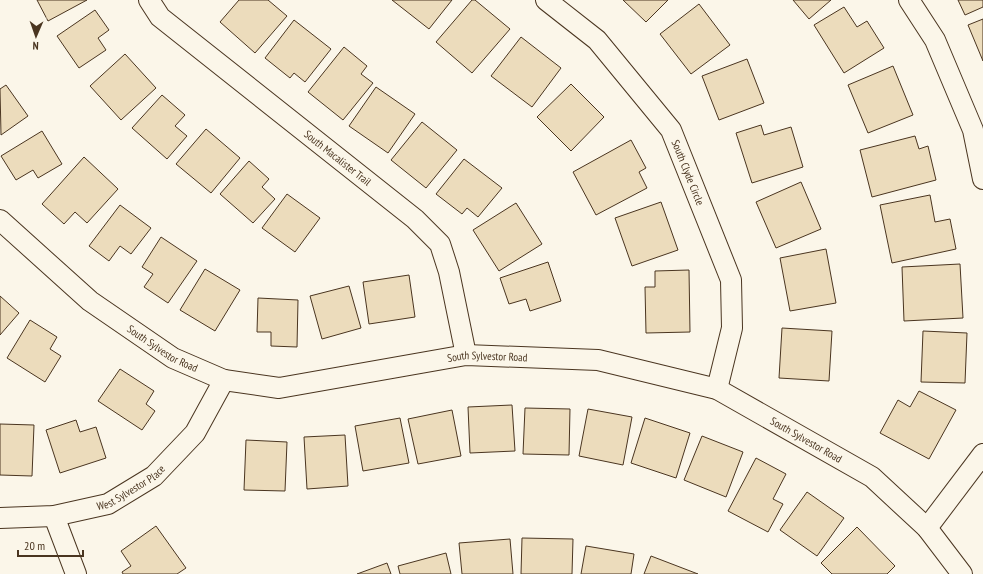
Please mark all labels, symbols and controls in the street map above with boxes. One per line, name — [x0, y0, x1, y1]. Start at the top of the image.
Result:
north arrow — [16, 16, 56, 56]
text: N — [32, 39, 39, 53]
street label: South Macalister Trail — [301, 127, 374, 189]
street label: South Clyde Circle — [669, 138, 708, 208]
street label: South Sylvestor Road — [125, 322, 200, 375]
street label: South Sylvestor Road — [446, 348, 528, 365]
street label: South Sylvestor Road — [768, 414, 845, 466]
street label: West Sylvestor Place — [95, 462, 168, 513]
scale bar — [18, 532, 83, 558]
text: 20 m — [24, 538, 45, 553]

